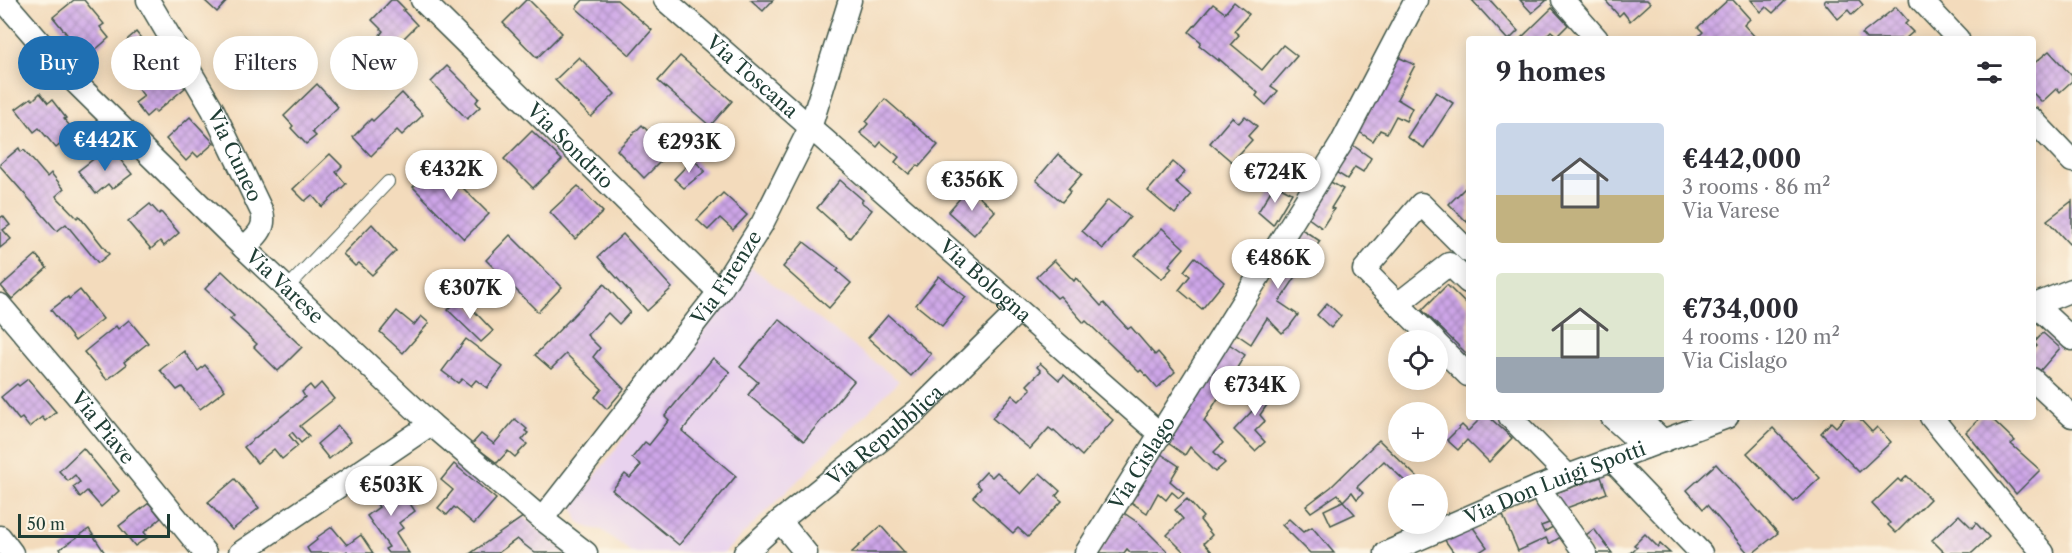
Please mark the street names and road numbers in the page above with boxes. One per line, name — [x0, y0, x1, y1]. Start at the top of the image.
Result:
street label: Via Toscana — [701, 29, 803, 123]
street label: Via Sondrio — [521, 97, 619, 194]
street label: Via Cuneo — [202, 104, 267, 206]
street label: Via Firenze — [685, 226, 767, 330]
street label: Via Bologna — [934, 234, 1036, 328]
street label: Via Varese — [240, 243, 329, 329]
street label: Via Repubblica — [821, 380, 948, 491]
street label: Via Piave — [66, 385, 140, 469]
street label: Via Cislago — [1103, 412, 1180, 515]
street label: Via Don Luigi Spotti — [1460, 436, 1649, 530]

